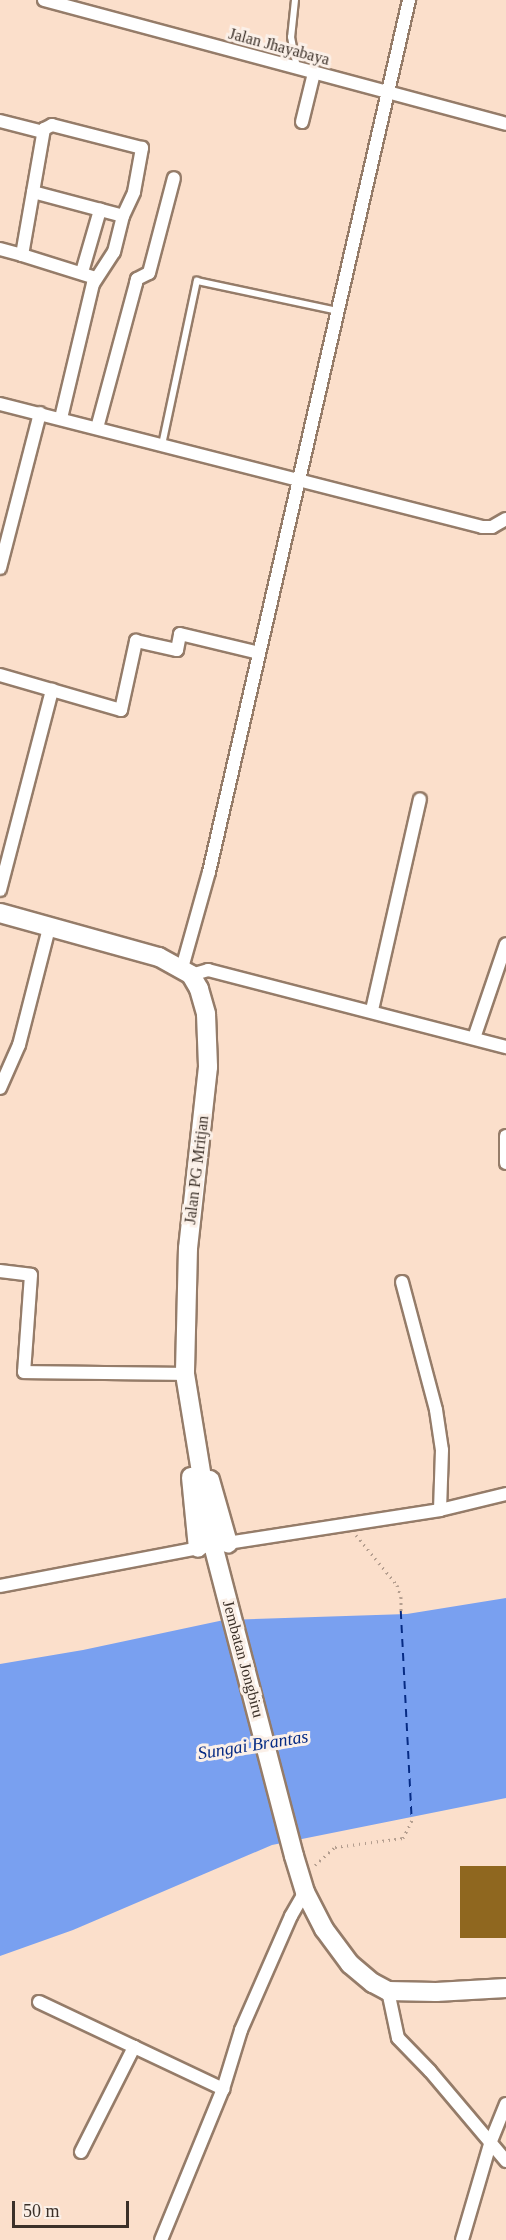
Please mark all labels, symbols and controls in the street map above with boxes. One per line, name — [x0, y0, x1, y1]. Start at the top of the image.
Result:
street label: Jalan Jhayabaya — [227, 24, 331, 70]
street label: Jalan PG Mritjan — [181, 1115, 213, 1225]
street label: Jembatan Jongbiru — [218, 1598, 268, 1720]
water label: Sungai Brantas — [196, 1726, 310, 1764]
scale bar — [15, 2189, 132, 2227]
text: 50 m — [23, 2201, 60, 2221]

